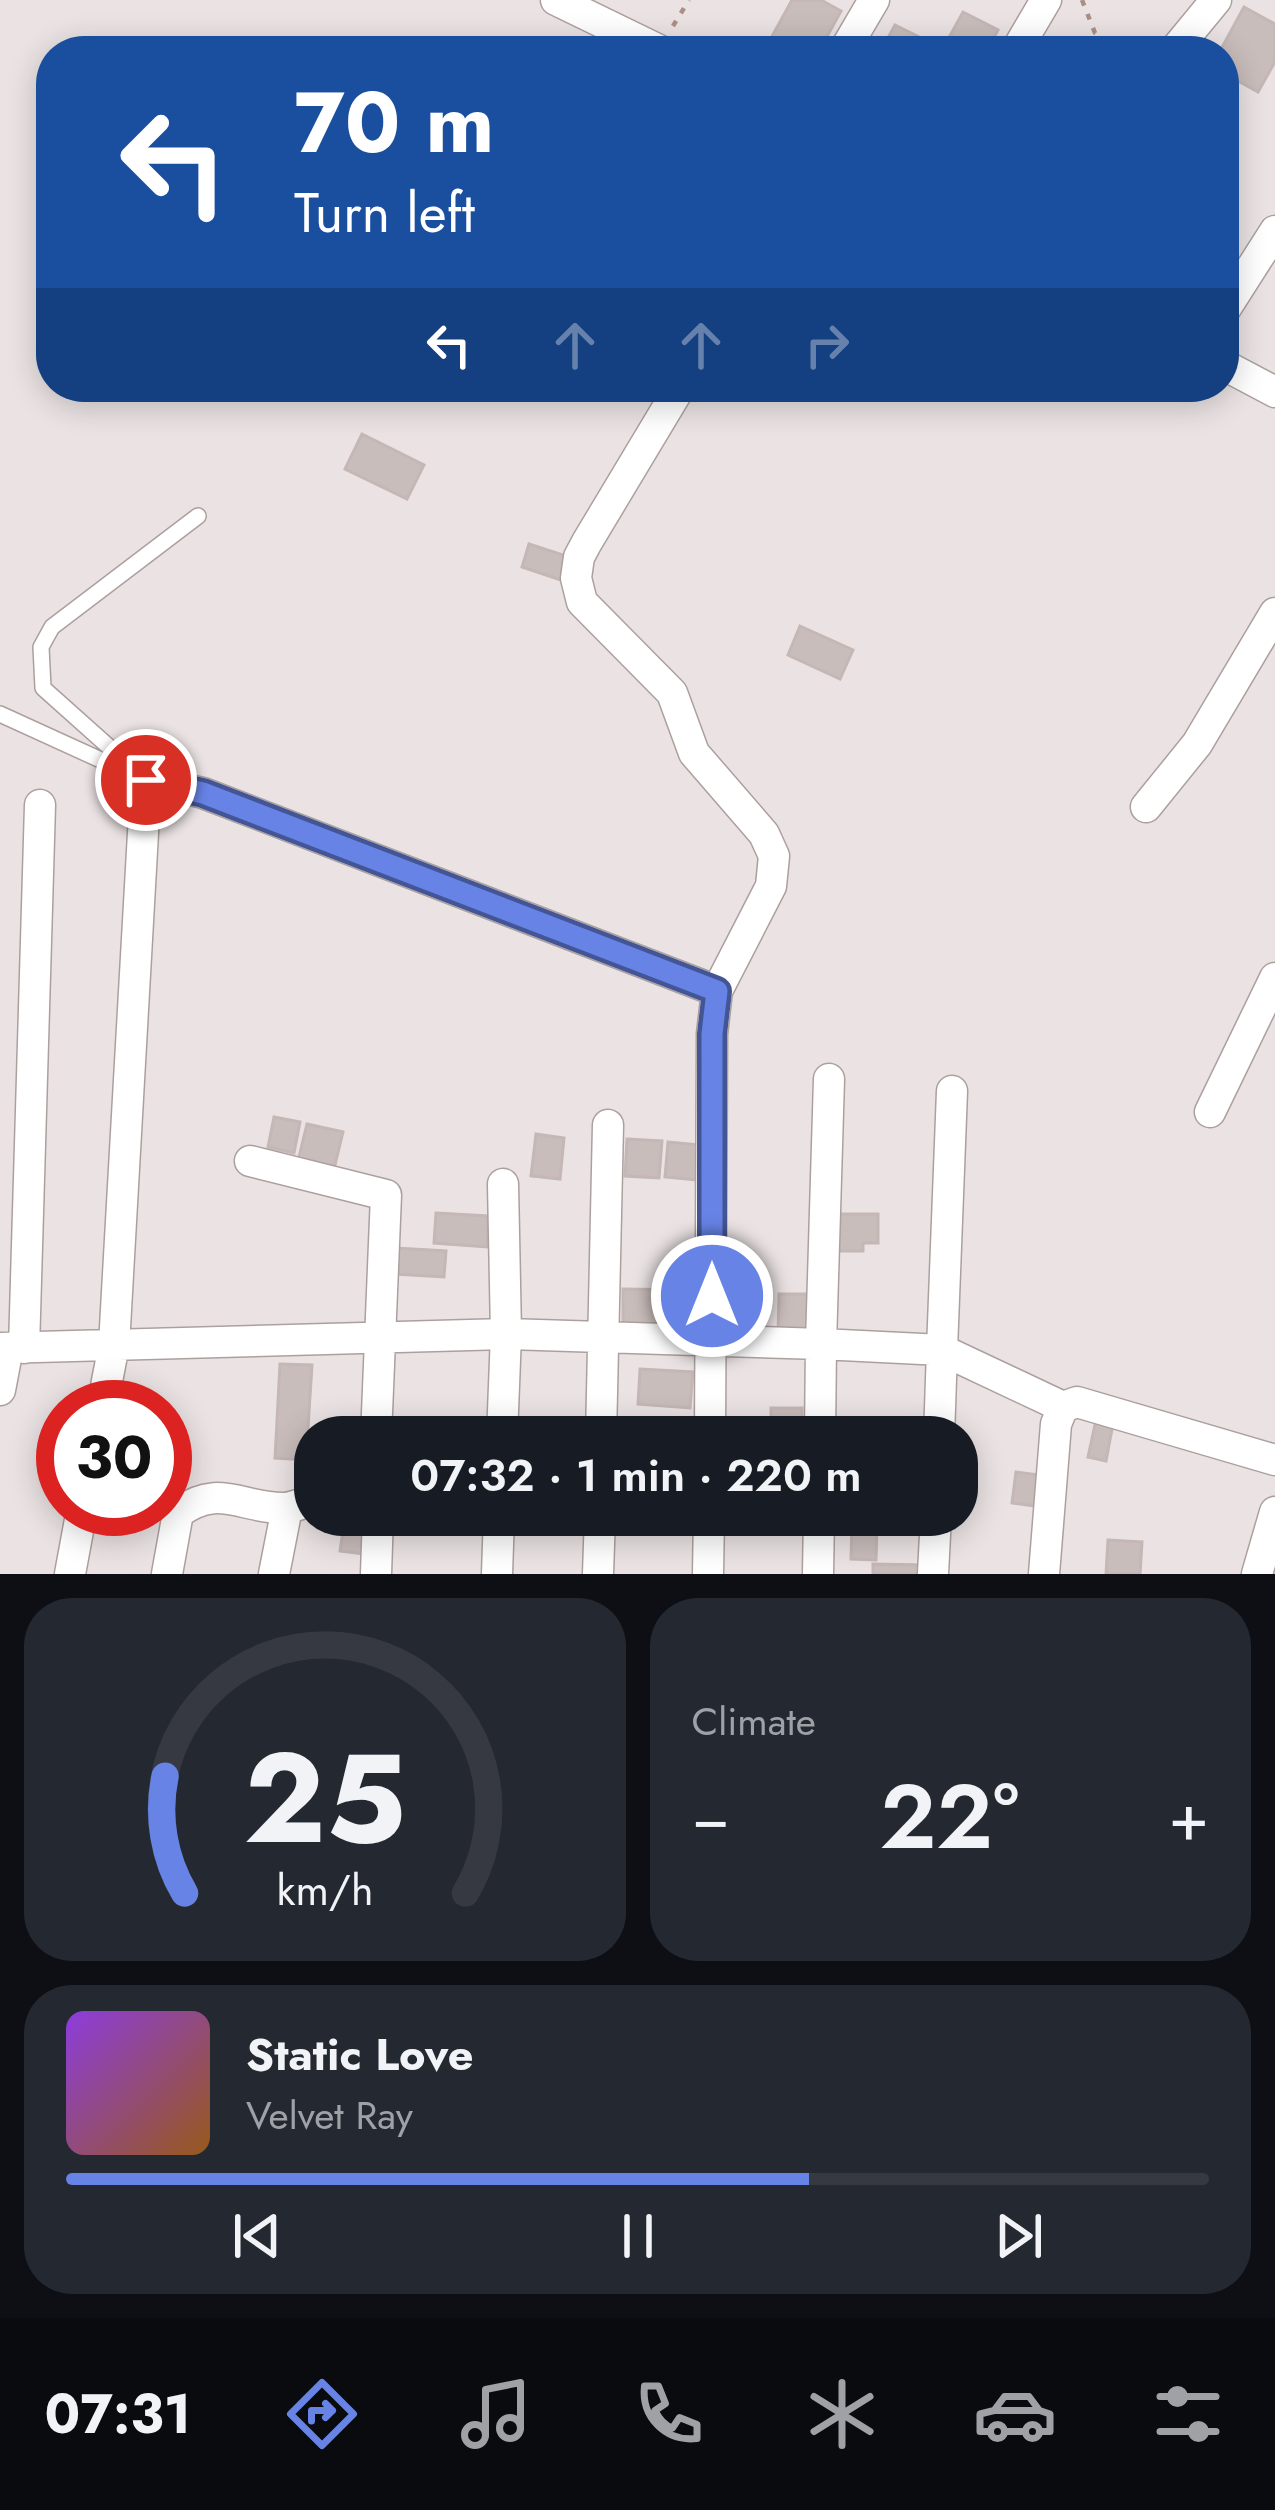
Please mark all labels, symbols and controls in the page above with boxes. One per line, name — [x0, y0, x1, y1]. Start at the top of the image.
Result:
text: 70 m — [294, 62, 494, 184]
icon: left — [96, 84, 252, 240]
text: Turn left — [294, 174, 475, 252]
icon: left — [416, 312, 482, 378]
icon: ahead — [542, 312, 608, 378]
icon: ahead — [668, 312, 734, 378]
icon: right — [794, 312, 860, 378]
pin — [95, 729, 197, 831]
icon: arrive — [113, 747, 179, 813]
position arrow — [649, 1233, 775, 1359]
speed limit sign: 30 — [36, 1380, 192, 1536]
text: 07:32 · 1 min · 220 m — [410, 1443, 862, 1508]
text: Climate — [692, 1693, 816, 1750]
text: 25 — [244, 1708, 406, 1889]
text: 22° — [880, 1752, 1019, 1882]
text: − — [692, 1769, 730, 1865]
text: + — [1168, 1769, 1209, 1865]
text: km/h — [276, 1858, 373, 1920]
text: Static Love — [246, 2022, 474, 2087]
text: Velvet Ray — [246, 2087, 413, 2144]
icon: previous — [224, 2203, 290, 2269]
icon: pause — [605, 2203, 671, 2269]
icon: next — [986, 2203, 1052, 2269]
icon: directions — [280, 2372, 364, 2456]
icon: music — [454, 2372, 538, 2456]
icon: phone — [627, 2372, 711, 2456]
icon: climate — [800, 2372, 884, 2456]
icon: car — [973, 2372, 1057, 2456]
icon: filters — [1146, 2372, 1230, 2456]
text: 07:31 — [45, 2375, 191, 2453]

